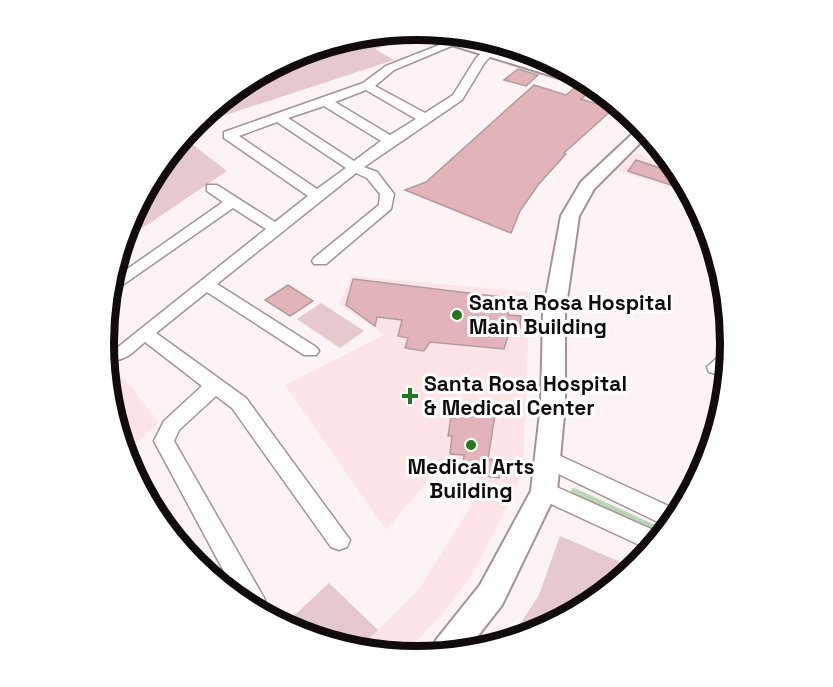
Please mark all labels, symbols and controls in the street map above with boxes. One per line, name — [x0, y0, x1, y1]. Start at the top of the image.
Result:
place label: Santa Rosa Hospital Main Building — [469, 289, 672, 340]
marker: Santa Rosa Hospital Main Building — [450, 308, 464, 322]
place label: Santa Rosa Hospital & Medical Center — [424, 370, 627, 421]
marker: Santa Rosa Hospital & Medical Center — [401, 387, 419, 405]
marker: Medical Arts Building — [464, 438, 478, 452]
place label: Medical Arts Building — [408, 453, 534, 504]

